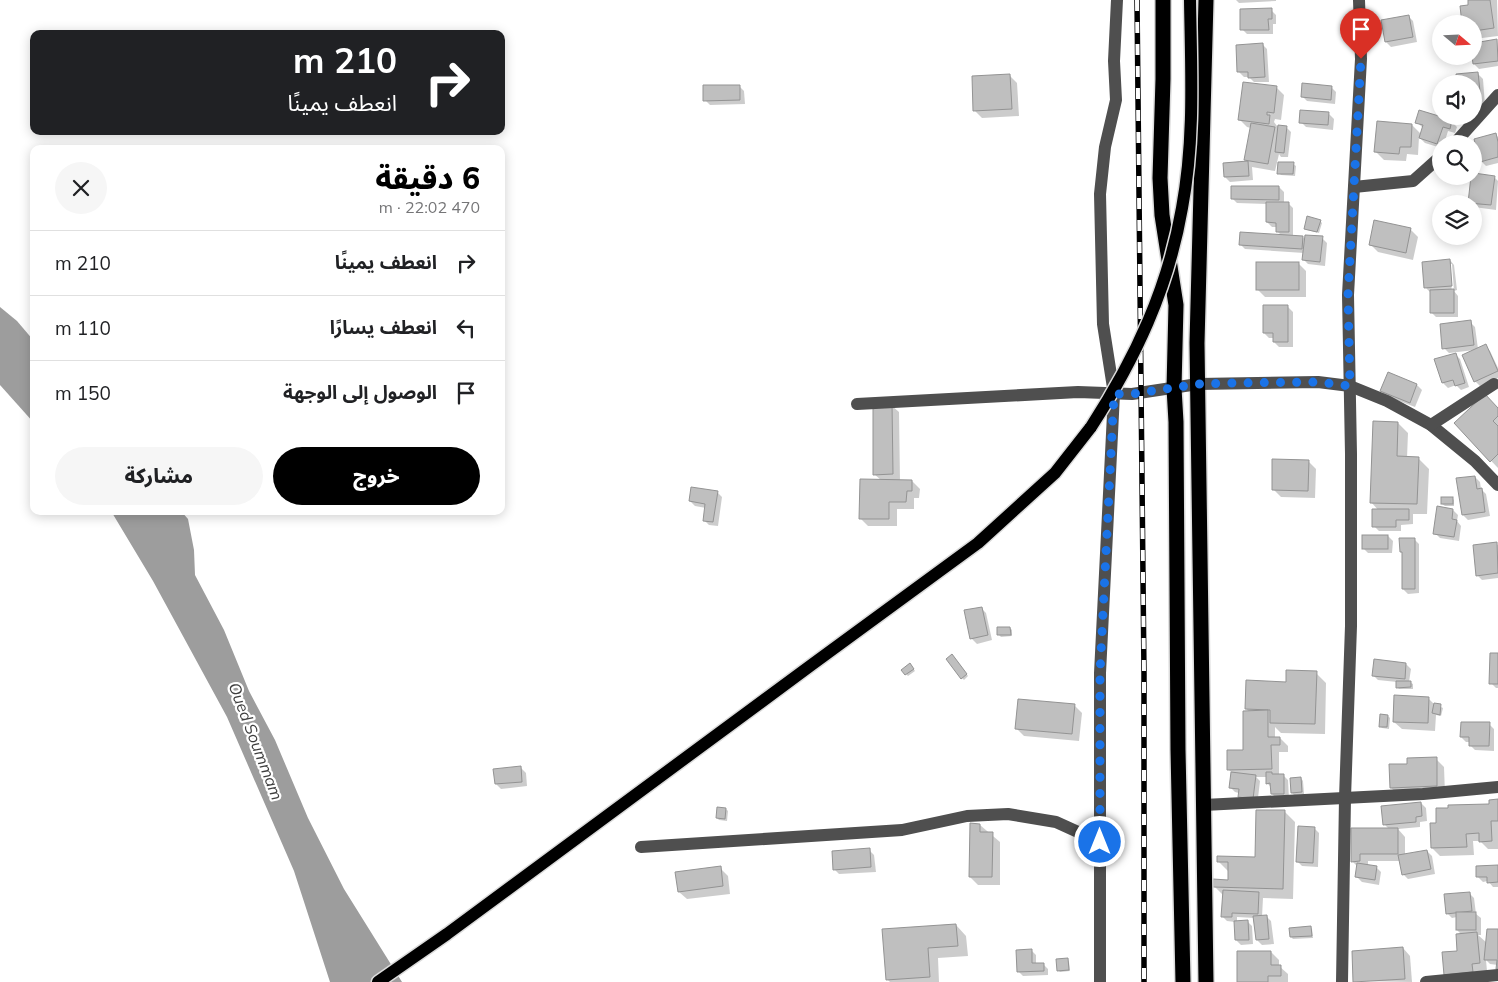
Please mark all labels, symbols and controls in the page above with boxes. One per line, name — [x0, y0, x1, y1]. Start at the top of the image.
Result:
pin — [1340, 8, 1382, 59]
icon: arrive — [1347, 15, 1375, 43]
north arrow — [1432, 15, 1482, 65]
map controls — [1432, 15, 1482, 245]
text: 210 m — [293, 38, 397, 82]
icon: right — [415, 50, 480, 115]
button: sound — [1432, 75, 1482, 125]
text: انعطف يمينًا — [287, 89, 397, 117]
button: search — [1432, 135, 1482, 185]
text: 6 دقيقة — [375, 159, 480, 197]
button: close — [55, 162, 107, 214]
button: layers — [1432, 195, 1482, 245]
text: 470 m · 22:02 — [379, 197, 480, 217]
icon: right — [452, 249, 480, 277]
text: انعطف يمينًا — [335, 250, 437, 274]
text: 210 m — [55, 251, 111, 275]
icon: left — [452, 314, 480, 342]
text: انعطف يسارًا — [330, 315, 437, 339]
text: 110 m — [55, 316, 111, 340]
icon: arrive — [452, 379, 480, 407]
text: الوصول إلى الوجهة — [283, 380, 437, 404]
text: 150 m — [55, 381, 111, 405]
button: مشاركة — [55, 447, 263, 505]
button: خروج — [273, 447, 480, 505]
water label: Oued Soummam — [224, 679, 288, 803]
position arrow — [1073, 815, 1125, 867]

